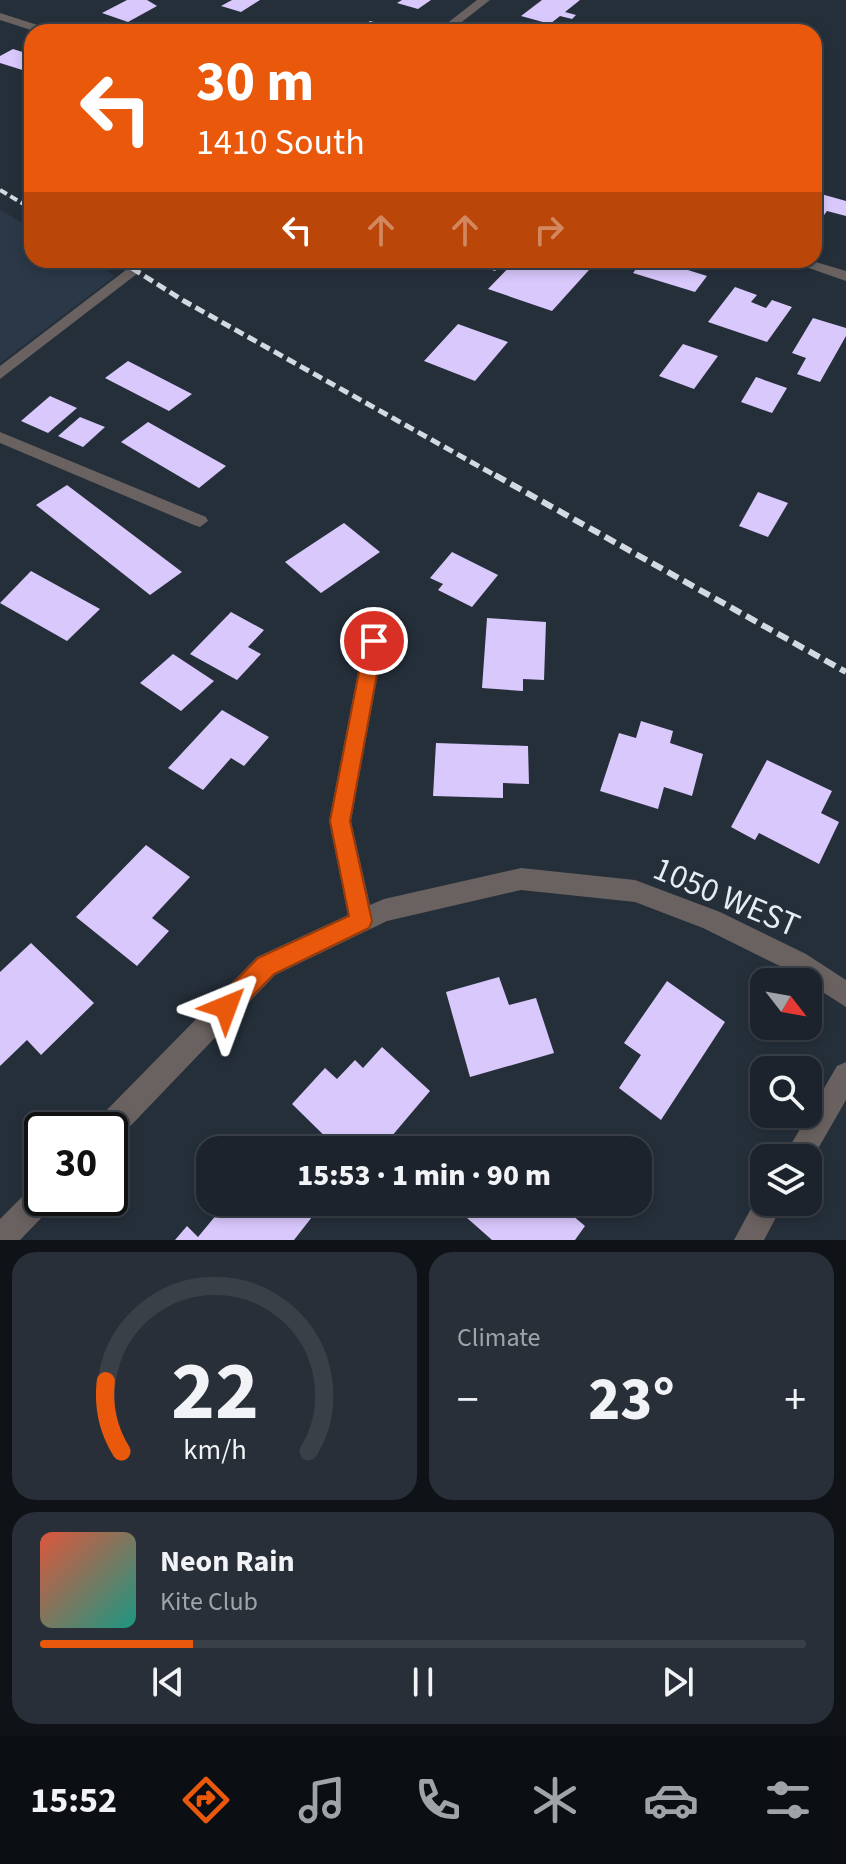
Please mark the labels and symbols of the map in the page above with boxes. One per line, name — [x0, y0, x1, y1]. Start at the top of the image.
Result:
pin — [340, 607, 408, 675]
street label: 1050 WEST — [646, 845, 807, 950]
position arrow — [184, 965, 268, 1049]
north arrow — [750, 968, 822, 1040]
speed limit sign: 30 — [24, 1112, 128, 1216]

